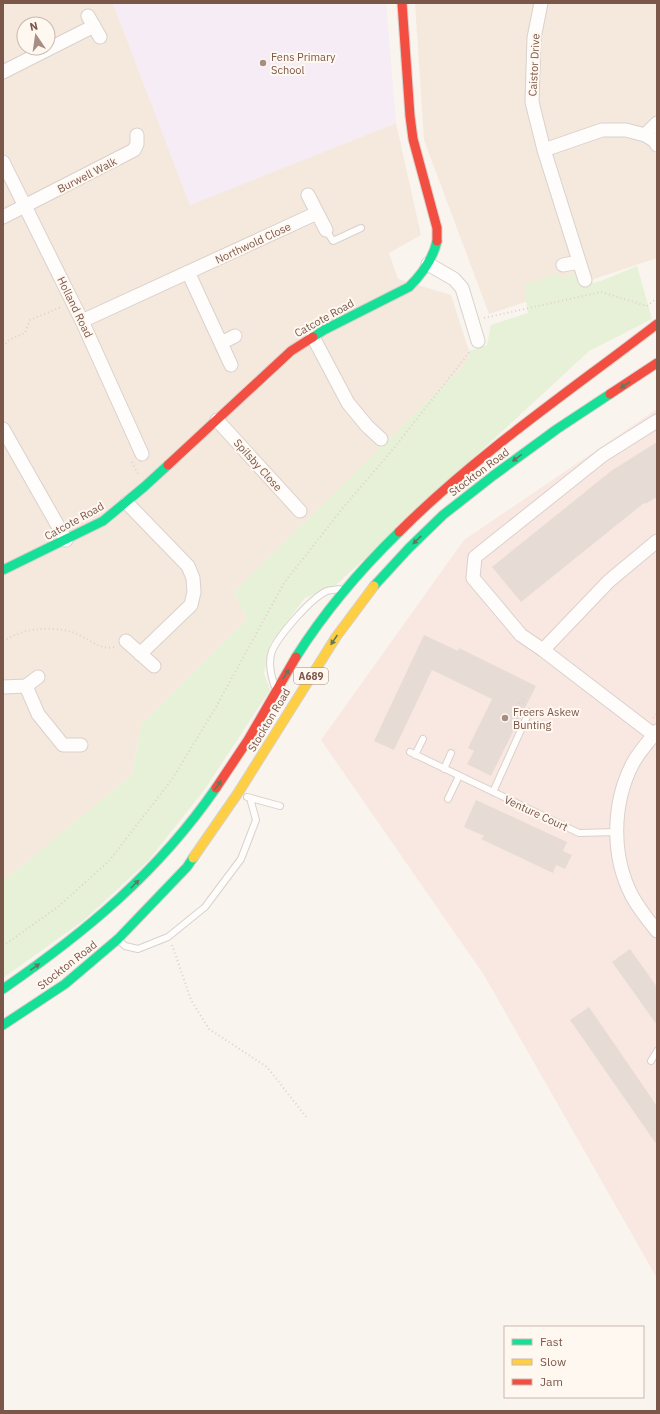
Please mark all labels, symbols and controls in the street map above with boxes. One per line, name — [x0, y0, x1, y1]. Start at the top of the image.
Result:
north arrow — [16, 16, 56, 56]
text: N — [28, 19, 39, 34]
street label: Caistor Drive — [525, 33, 543, 97]
place label: Fens Primary School — [271, 50, 336, 77]
marker: Fens Primary School — [258, 58, 268, 68]
street label: Burwell Walk — [55, 154, 119, 196]
street label: Northwold Close — [213, 219, 293, 267]
street label: Holland Road — [54, 274, 96, 340]
street label: Catcote Road — [292, 296, 356, 340]
one-way arrow — [620, 381, 630, 389]
street label: Spilsby Close — [231, 436, 285, 494]
street label: Stockton Road — [446, 445, 512, 499]
one-way arrow — [512, 454, 522, 462]
street label: Catcote Road — [42, 499, 106, 543]
one-way arrow — [412, 535, 422, 545]
one-way arrow — [330, 635, 338, 645]
one-way arrow — [283, 668, 290, 680]
road number: A689 — [294, 668, 328, 684]
street label: Stockton Road — [245, 686, 293, 754]
place label: Freers Askew Bunting — [513, 705, 580, 732]
marker: Freers Askew Bunting — [500, 713, 510, 723]
one-way arrow — [214, 779, 222, 790]
street label: Venture Court — [502, 792, 570, 834]
one-way arrow — [130, 879, 140, 889]
street label: Stockton Road — [34, 937, 100, 993]
one-way arrow — [30, 963, 40, 971]
legend — [504, 1326, 644, 1398]
text: Fast — [540, 1334, 563, 1349]
text: Slow — [540, 1354, 566, 1369]
text: Jam — [540, 1374, 563, 1389]

